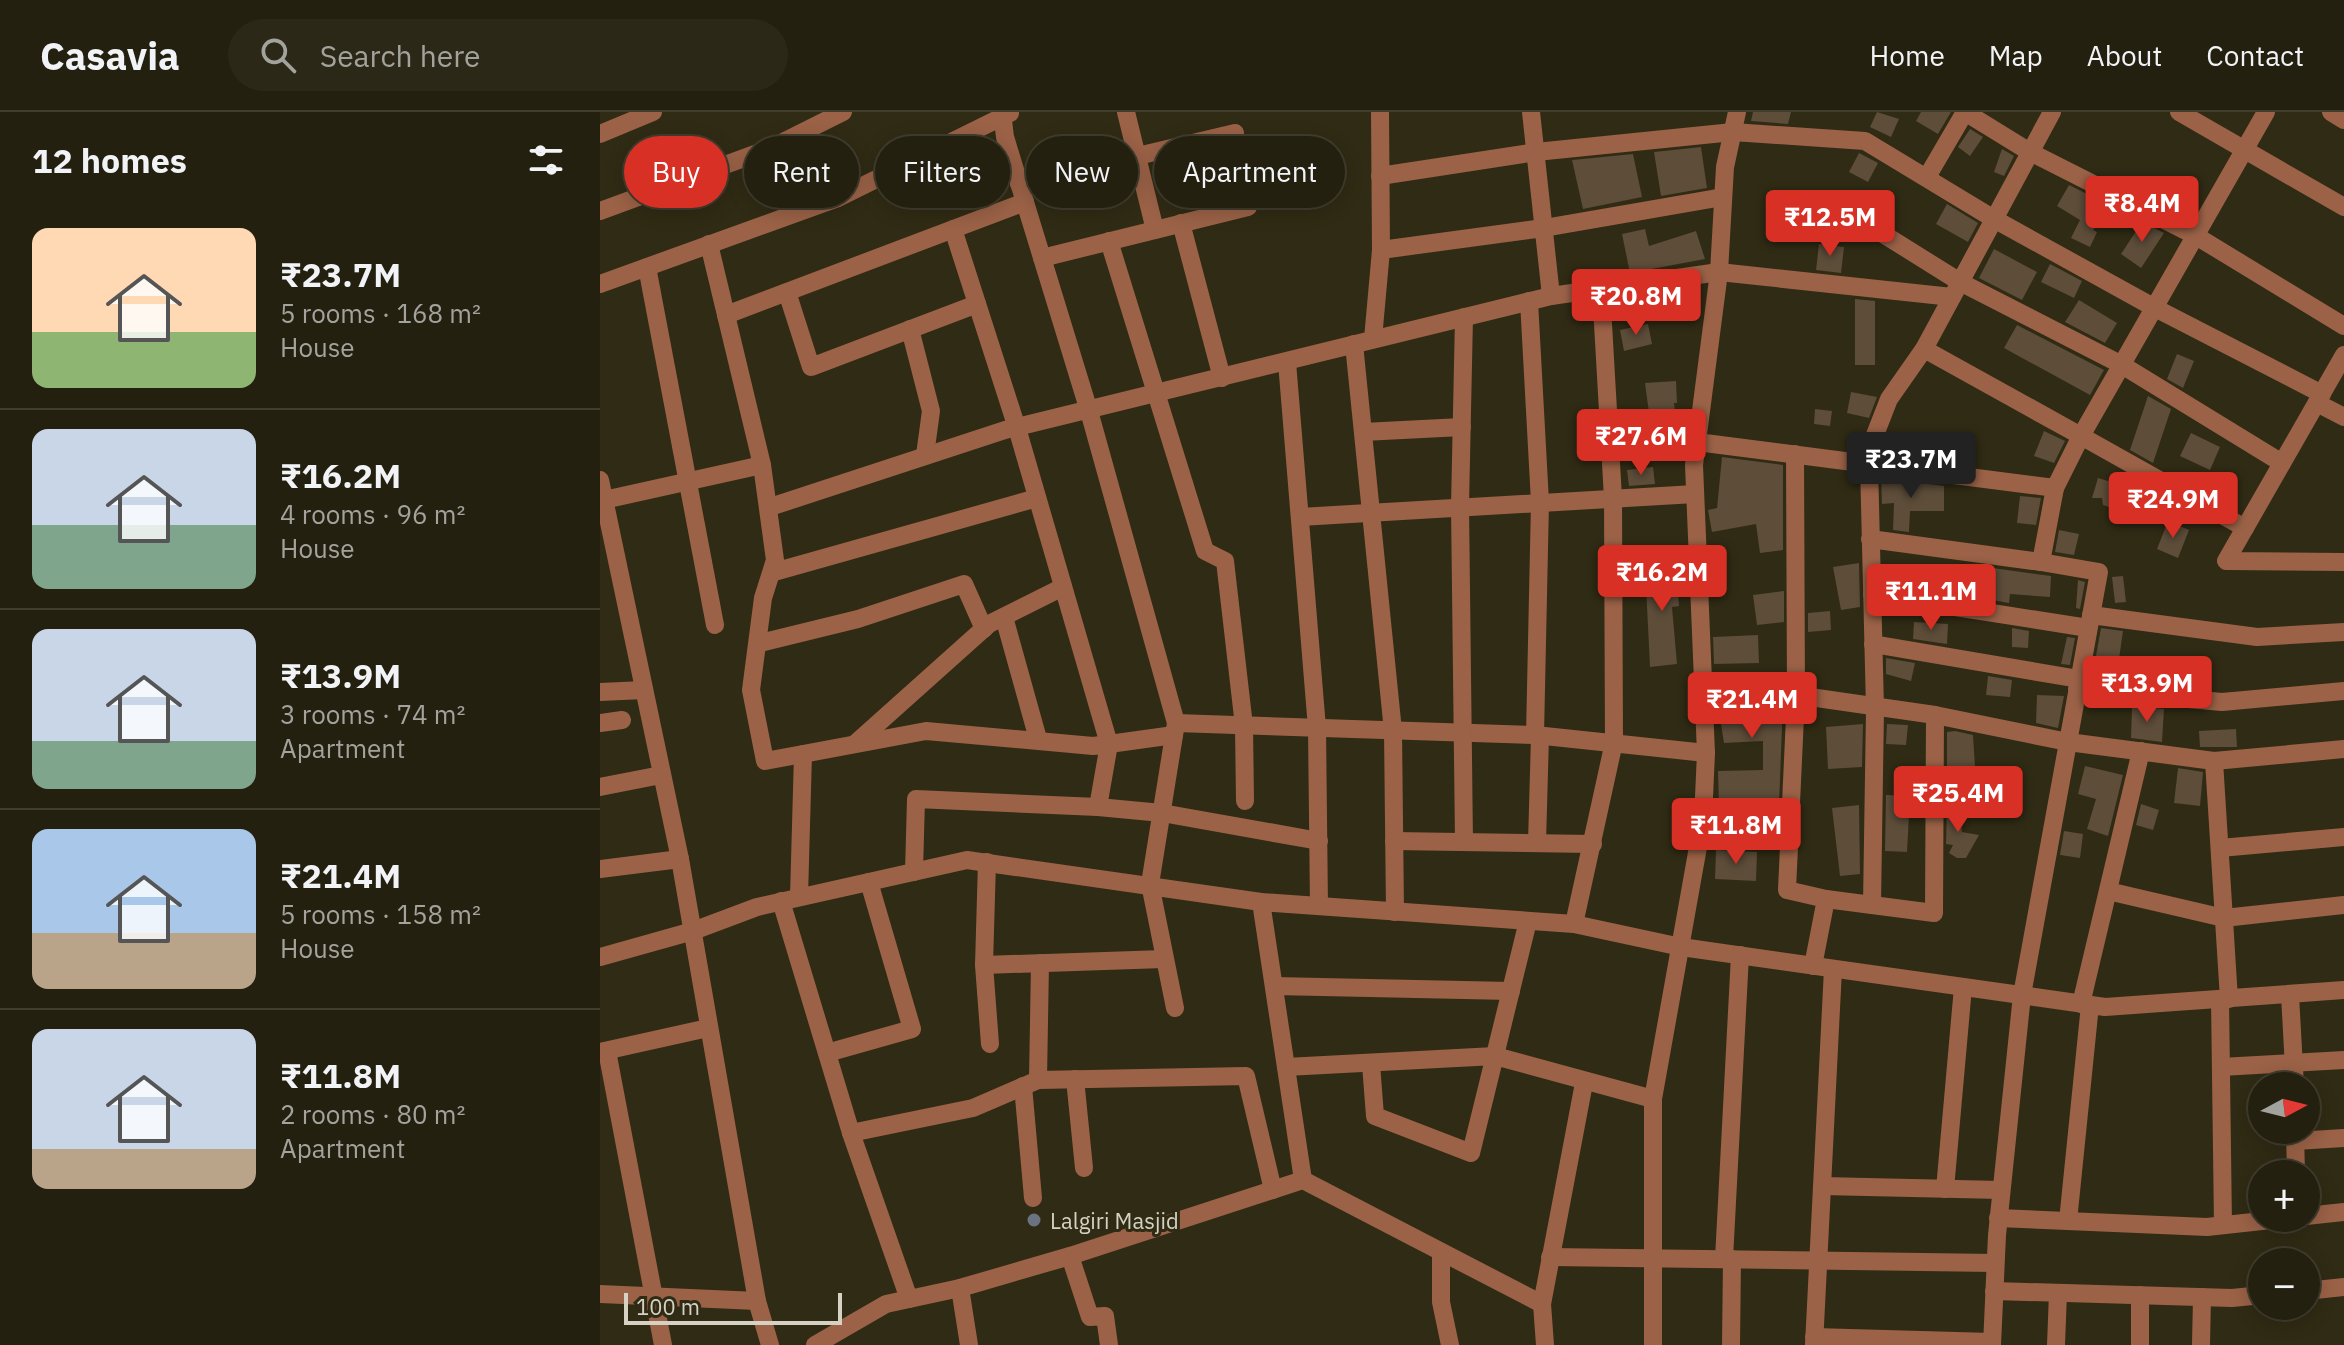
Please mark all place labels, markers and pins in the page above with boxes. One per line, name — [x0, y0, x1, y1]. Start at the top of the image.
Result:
pin: ₹8.4M — [2086, 176, 2198, 244]
pin: ₹12.5M — [1765, 190, 1895, 258]
pin: ₹20.8M — [1571, 269, 1701, 337]
pin: ₹27.6M — [1576, 409, 1706, 477]
pin: ₹23.7M — [1846, 432, 1976, 500]
pin: ₹24.9M — [2108, 472, 2238, 540]
pin: ₹16.2M — [1597, 545, 1727, 613]
pin: ₹11.1M — [1866, 564, 1996, 632]
pin: ₹13.9M — [2082, 656, 2212, 724]
pin: ₹21.4M — [1687, 672, 1817, 740]
pin: ₹25.4M — [1893, 766, 2023, 834]
pin: ₹11.8M — [1671, 798, 1801, 866]
place label: Lalgiri Masjid — [1050, 1206, 1179, 1235]
marker: Lalgiri Masjid — [1025, 1211, 1043, 1229]

